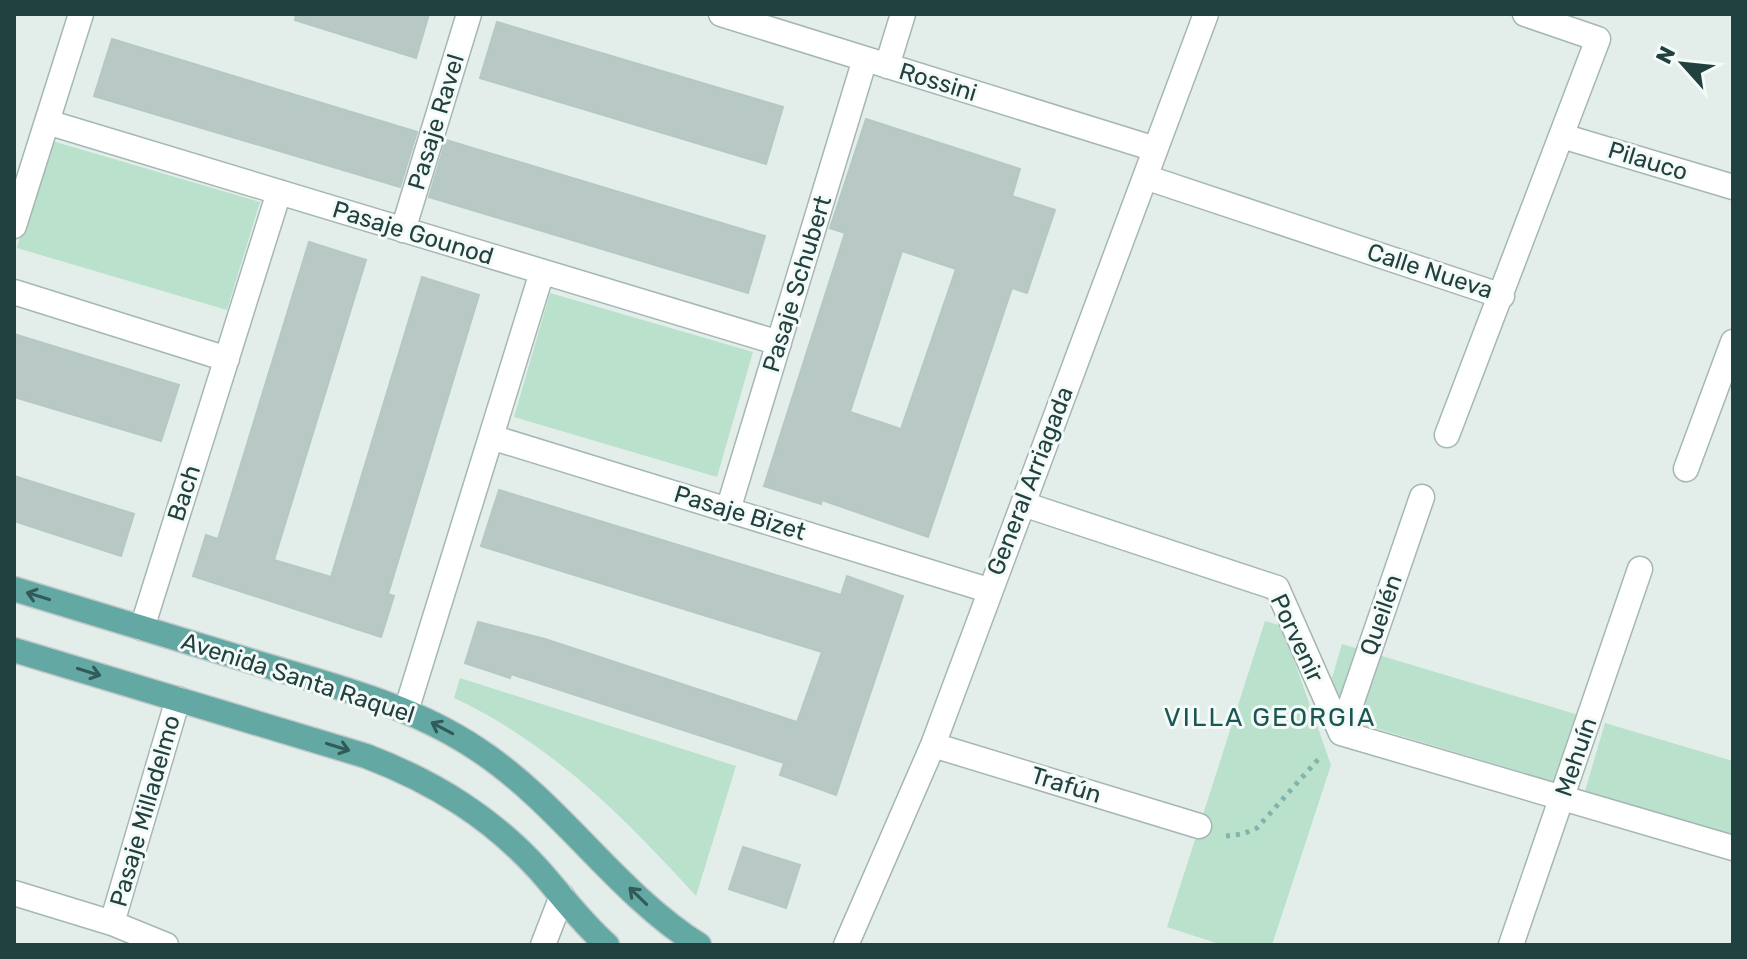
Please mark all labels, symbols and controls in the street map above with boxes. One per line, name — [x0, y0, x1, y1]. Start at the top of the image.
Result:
north arrow — [1643, 24, 1723, 104]
text: N — [1650, 42, 1681, 68]
street label: Pasaje Ravel — [402, 51, 470, 193]
street label: Rossini — [896, 57, 980, 107]
street label: Pilauco — [1605, 136, 1691, 186]
street label: Pasaje Schubert — [757, 192, 837, 376]
street label: Pasaje Gounod — [329, 195, 497, 271]
street label: Calle Nueva — [1364, 238, 1496, 304]
street label: General Arriagada — [981, 383, 1079, 579]
street label: Bach — [162, 461, 206, 525]
street label: Pasaje Bizet — [671, 480, 809, 546]
street label: Queilén — [1354, 571, 1408, 659]
one-way arrow — [25, 588, 51, 603]
street label: Porvenir — [1264, 590, 1330, 686]
street label: Avenida Santa Raquel — [178, 627, 418, 729]
one-way arrow — [75, 665, 101, 680]
district label: VILLA GEORGIA — [1164, 702, 1376, 733]
street label: Pasaje Milladelmo — [104, 712, 186, 910]
street label: Mehuín — [1549, 714, 1603, 800]
one-way arrow — [431, 720, 454, 736]
one-way arrow — [324, 740, 350, 755]
street label: Trafún — [1027, 761, 1105, 809]
one-way arrow — [629, 888, 649, 906]

